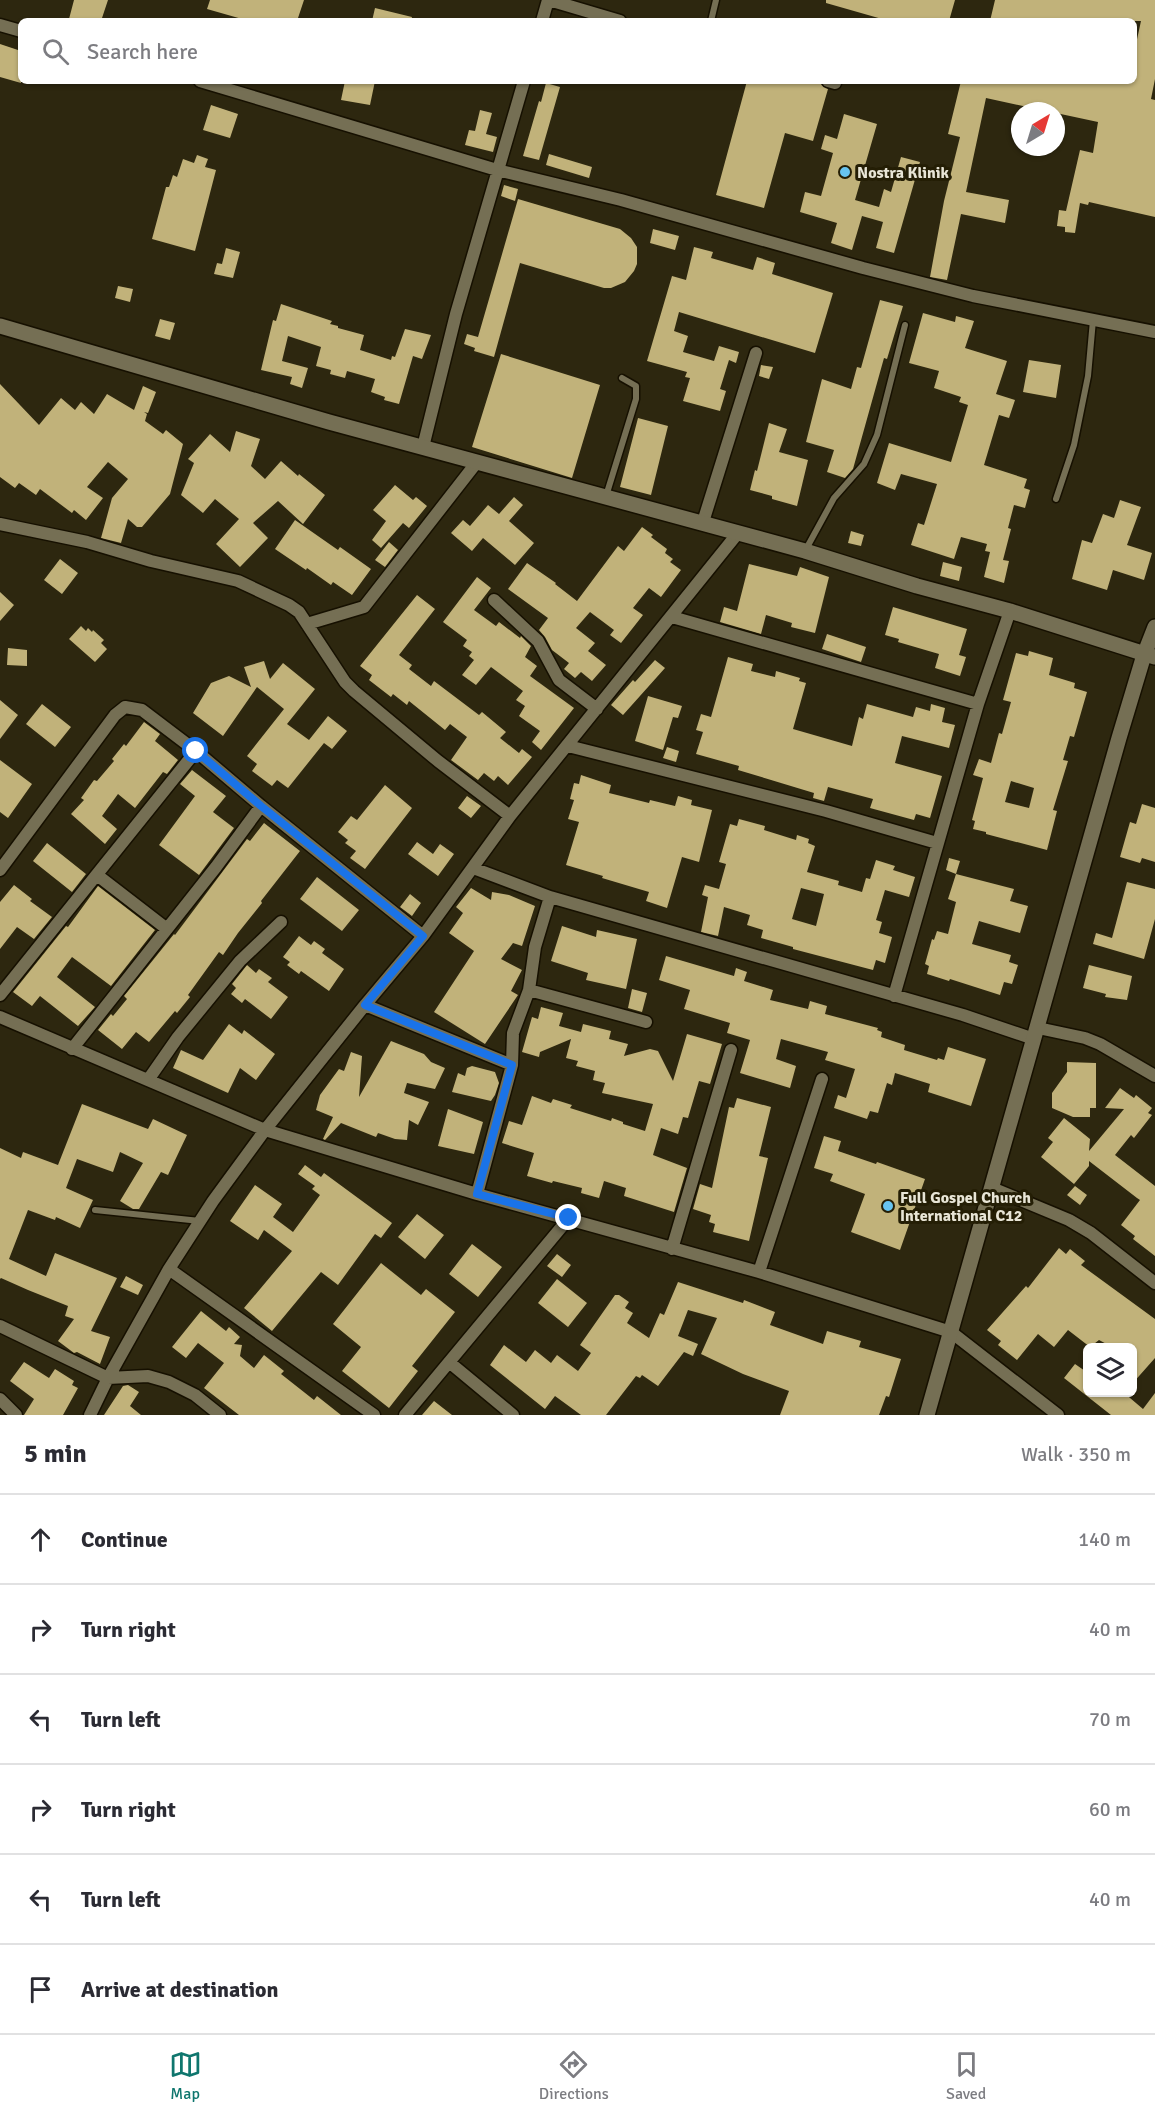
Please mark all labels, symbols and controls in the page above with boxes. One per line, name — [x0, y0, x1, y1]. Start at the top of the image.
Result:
search box — [18, 18, 1137, 84]
icon: search — [39, 35, 72, 68]
text: Search here — [87, 38, 198, 65]
north arrow — [1011, 102, 1065, 156]
place label: Nostra Klinik — [857, 163, 950, 183]
marker: Nostra Klinik — [838, 165, 852, 179]
route start — [182, 737, 208, 763]
place label: Full Gospel Church International C12 — [900, 1188, 1031, 1226]
marker: Full Gospel Church International C12 — [881, 1199, 895, 1213]
route end — [555, 1204, 581, 1230]
map controls — [1083, 1343, 1137, 1397]
button: layers — [1083, 1343, 1137, 1397]
text: 5 min — [24, 1438, 87, 1470]
text: Walk · 350 m — [1021, 1442, 1131, 1467]
icon: ahead — [24, 1523, 57, 1556]
text: Continue — [81, 1526, 168, 1553]
text: 140 m — [1078, 1527, 1131, 1552]
icon: right — [24, 1613, 57, 1646]
text: Turn right — [81, 1616, 176, 1643]
text: 40 m — [1089, 1617, 1131, 1642]
icon: left — [24, 1703, 57, 1736]
text: Turn left — [81, 1706, 161, 1733]
text: 70 m — [1089, 1707, 1131, 1732]
icon: right — [24, 1793, 57, 1826]
text: Turn right — [81, 1796, 176, 1823]
text: 60 m — [1089, 1797, 1131, 1822]
icon: left — [24, 1883, 57, 1916]
text: Turn left — [81, 1886, 161, 1913]
text: 40 m — [1089, 1887, 1131, 1912]
icon: arrive — [24, 1973, 57, 2006]
text: Arrive at destination — [81, 1976, 278, 2003]
tab: Map — [169, 2048, 202, 2104]
tab: Directions — [539, 2048, 609, 2104]
tab: Saved — [946, 2048, 986, 2104]

